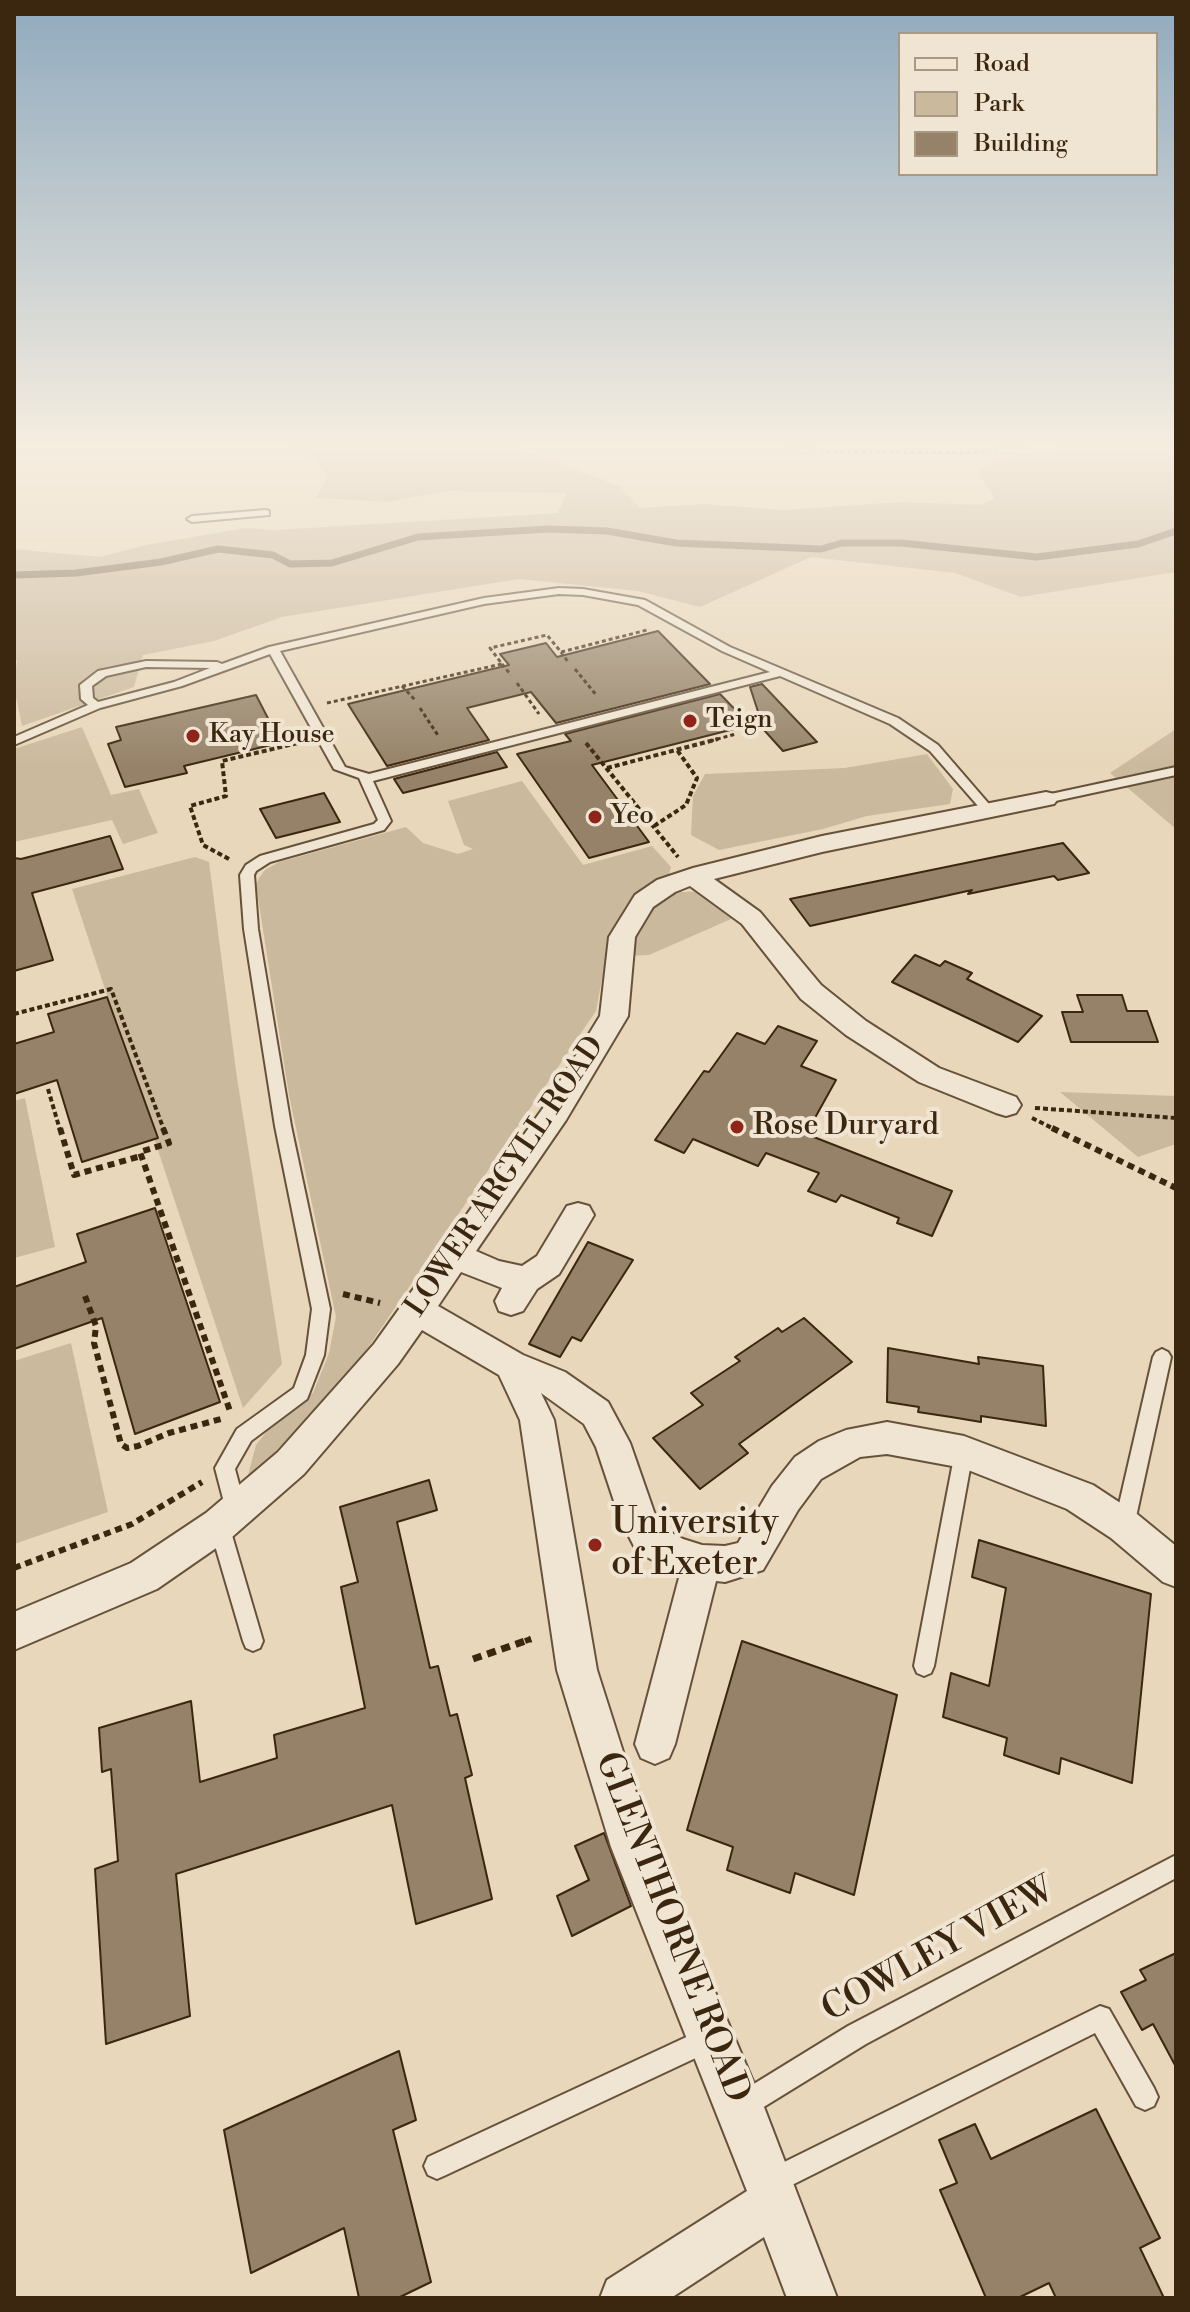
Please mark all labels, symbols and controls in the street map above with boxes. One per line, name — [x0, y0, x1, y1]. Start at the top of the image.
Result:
legend — [898, 32, 1158, 176]
text: Road — [974, 49, 1030, 79]
text: Park — [974, 89, 1024, 119]
text: Building — [974, 129, 1068, 159]
place label: Teign — [706, 705, 773, 737]
marker: Teign — [681, 712, 699, 730]
place label: Kay House — [209, 720, 335, 752]
marker: Kay House — [184, 727, 202, 745]
place label: Yeo — [611, 801, 654, 833]
marker: Yeo — [586, 808, 604, 826]
street label: LOWER ARGYLL ROAD — [399, 1030, 613, 1324]
place label: Rose Duryard — [753, 1109, 939, 1145]
marker: Rose Duryard — [728, 1118, 746, 1136]
place label: University of Exeter — [611, 1502, 779, 1587]
marker: University of Exeter — [586, 1536, 604, 1554]
street label: GLENTHORNE ROAD — [584, 1747, 758, 2109]
street label: COWLEY VIEW — [815, 1869, 1063, 2033]

